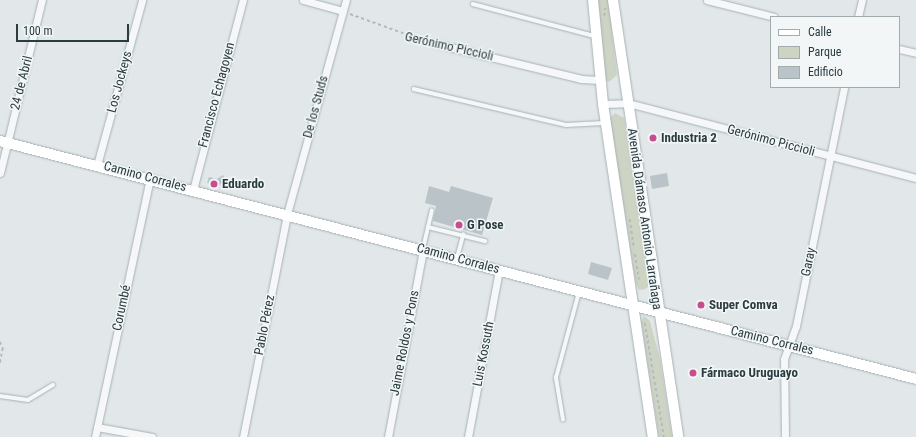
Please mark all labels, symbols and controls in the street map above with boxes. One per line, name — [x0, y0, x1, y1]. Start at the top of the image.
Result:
scale bar — [18, 16, 131, 42]
legend — [770, 16, 900, 88]
text: 100 m — [23, 24, 53, 38]
text: Calle — [808, 25, 832, 39]
street label: Gerónimo Piccioli — [403, 29, 495, 65]
street label: Francisco Echagoyen — [195, 41, 239, 149]
text: Parque — [808, 45, 841, 59]
street label: Los Jockeys — [104, 49, 136, 115]
street label: 24 de Abril — [8, 54, 36, 112]
text: Edificio — [808, 65, 843, 79]
street label: De los Studs — [300, 74, 332, 140]
street label: Gerónimo Piccioli — [725, 122, 817, 160]
street label: Avenida Dámaso Antonio Larrañaga — [624, 127, 664, 311]
place label: Industria 2 — [661, 130, 717, 146]
marker: Industria 2 — [648, 133, 658, 143]
street label: Camino Corrales — [102, 158, 188, 196]
place label: Eduardo — [222, 176, 264, 192]
marker: Eduardo — [209, 179, 219, 189]
place label: G Pose — [467, 217, 504, 233]
marker: G Pose — [454, 220, 464, 230]
street label: Camino Corrales — [415, 240, 501, 278]
street label: Garay — [798, 246, 820, 278]
street label: Corumbé — [110, 284, 134, 332]
street label: Jaime Roldos y Pons — [387, 289, 423, 397]
street label: Pablo Pérez — [252, 294, 278, 356]
place label: Super Comva — [709, 297, 778, 313]
marker: Super Comva — [696, 300, 706, 310]
street label: Luis Kossuth — [470, 320, 498, 388]
street label: Camino Corrales — [729, 323, 815, 359]
place label: Fármaco Uruguayo — [701, 365, 798, 381]
marker: Fármaco Uruguayo — [688, 368, 698, 378]

